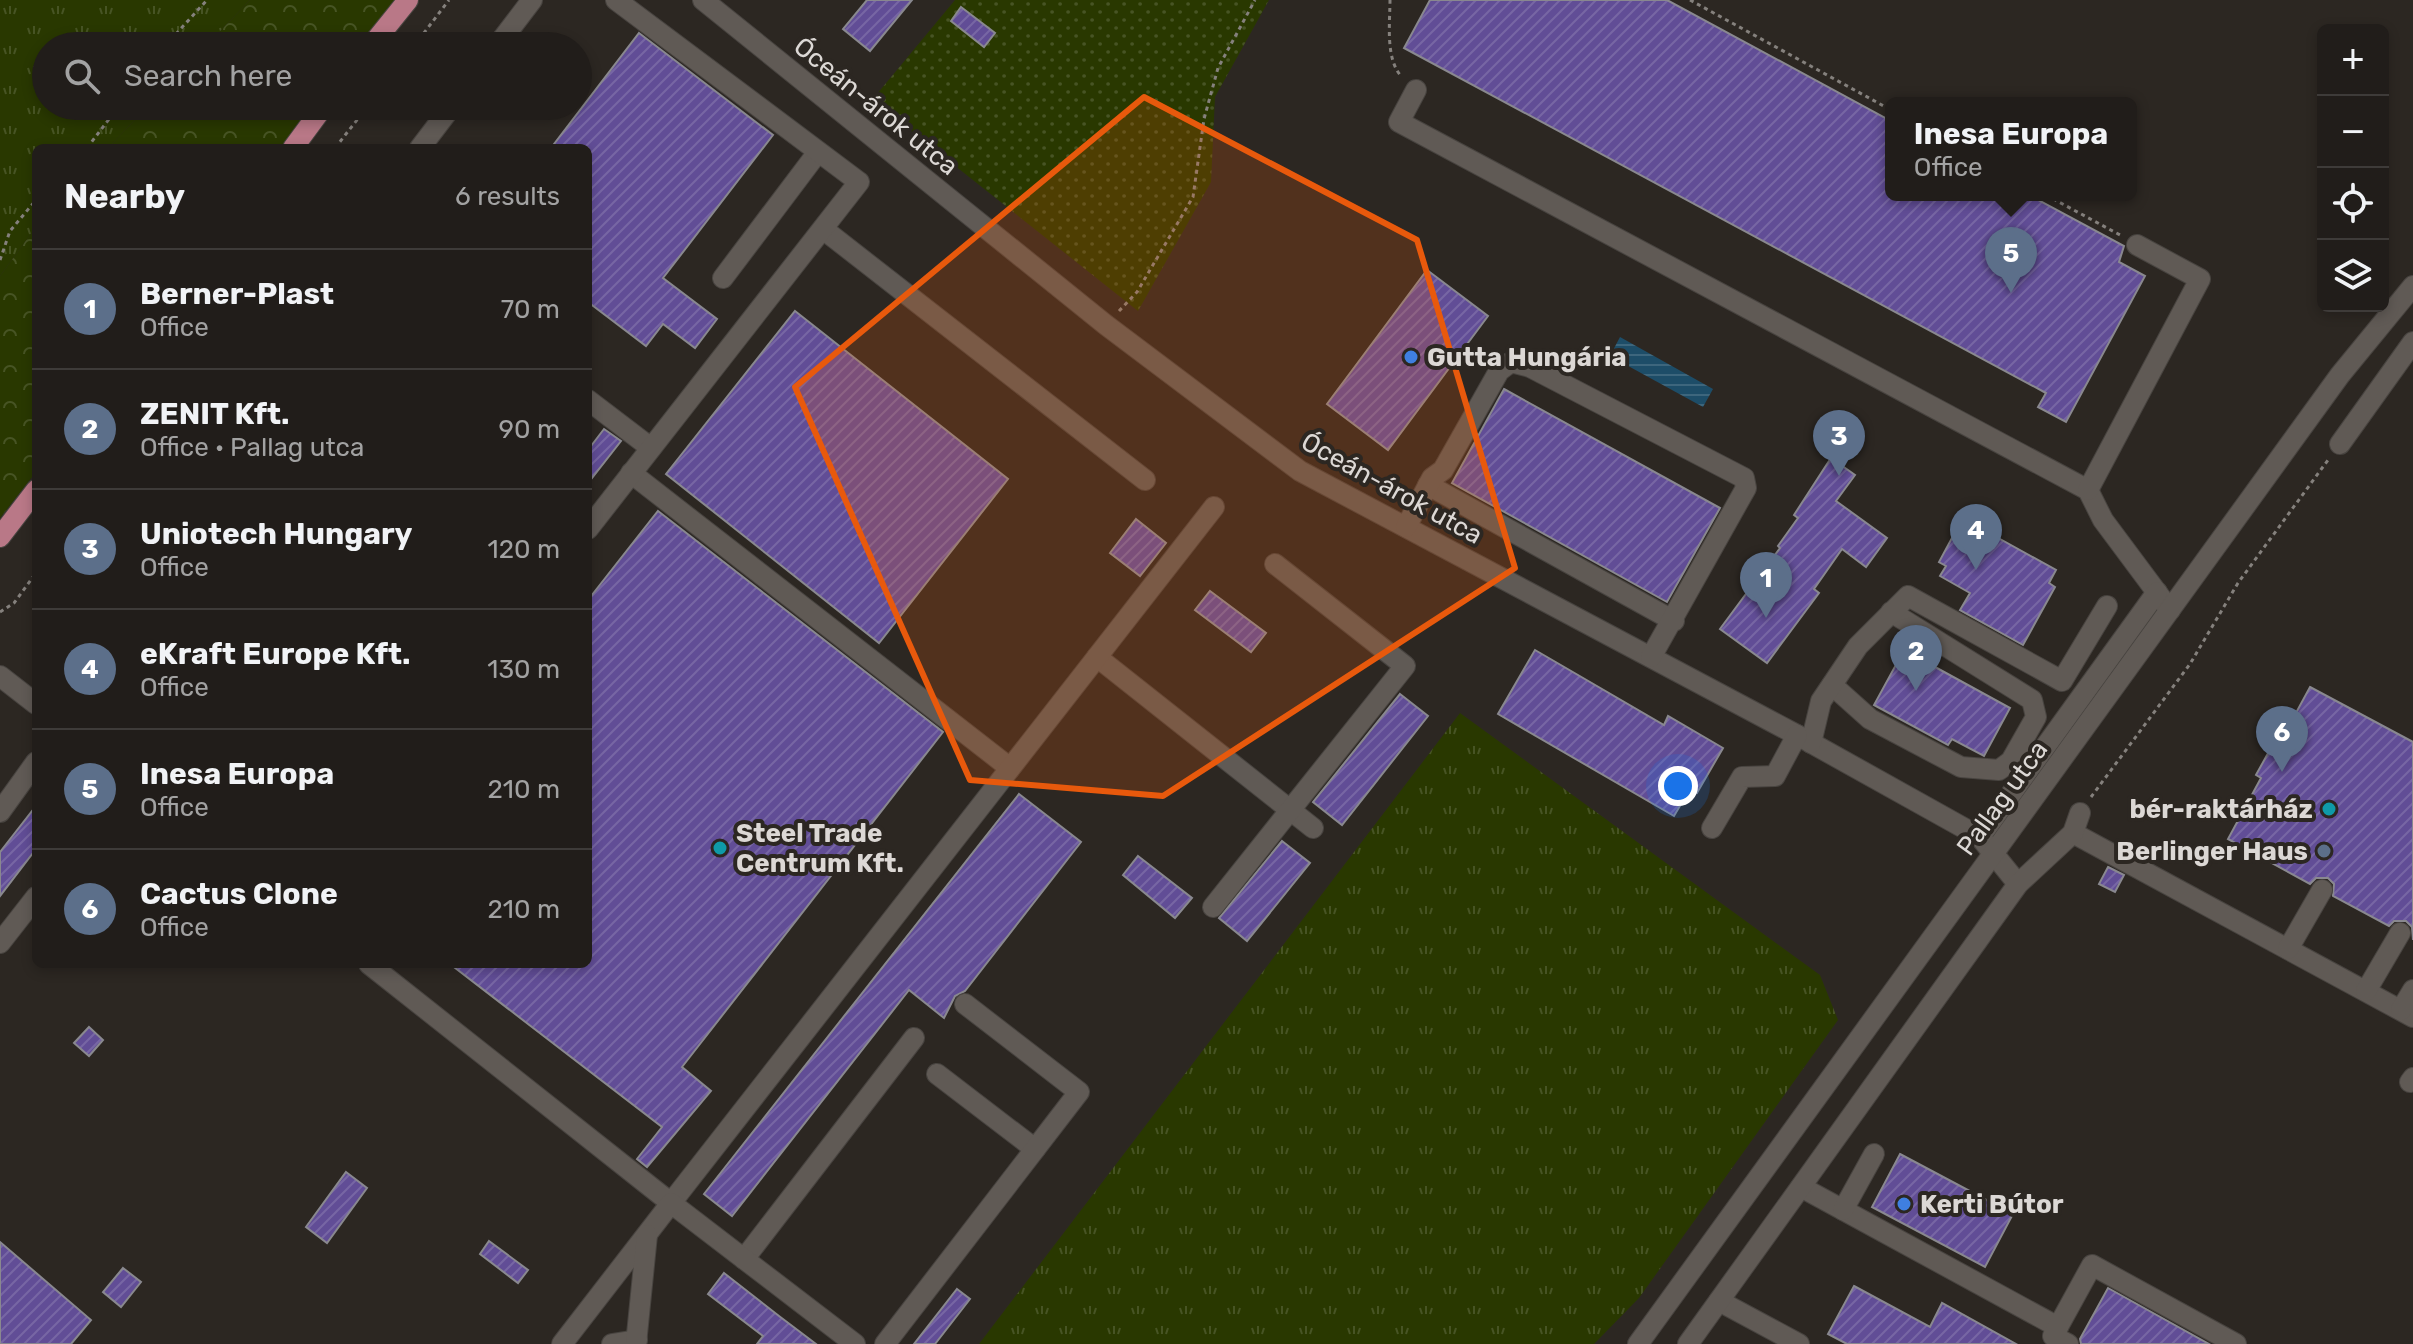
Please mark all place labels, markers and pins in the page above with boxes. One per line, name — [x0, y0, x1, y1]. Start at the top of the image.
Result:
pin: 5 — [1985, 227, 2037, 293]
place label: Gutta Hungária — [1427, 342, 1627, 373]
marker: Gutta Hungária — [1402, 348, 1420, 366]
pin: 3 — [1813, 410, 1865, 476]
pin: 4 — [1950, 504, 2002, 570]
pin: 1 — [1740, 552, 1792, 618]
pin: 2 — [1890, 625, 1942, 691]
pin: 6 — [2256, 706, 2308, 772]
place label: bér-raktárház — [2129, 794, 2313, 825]
marker: bér-raktárház — [2320, 800, 2338, 818]
place label: Steel Trade Centrum Kft. — [736, 818, 904, 879]
place label: Berlinger Haus — [2116, 836, 2308, 867]
marker: Steel Trade Centrum Kft. — [711, 839, 729, 857]
marker: Berlinger Haus — [2315, 842, 2333, 860]
place label: Kerti Bútor — [1920, 1189, 2064, 1220]
marker: Kerti Bútor — [1895, 1195, 1913, 1213]

